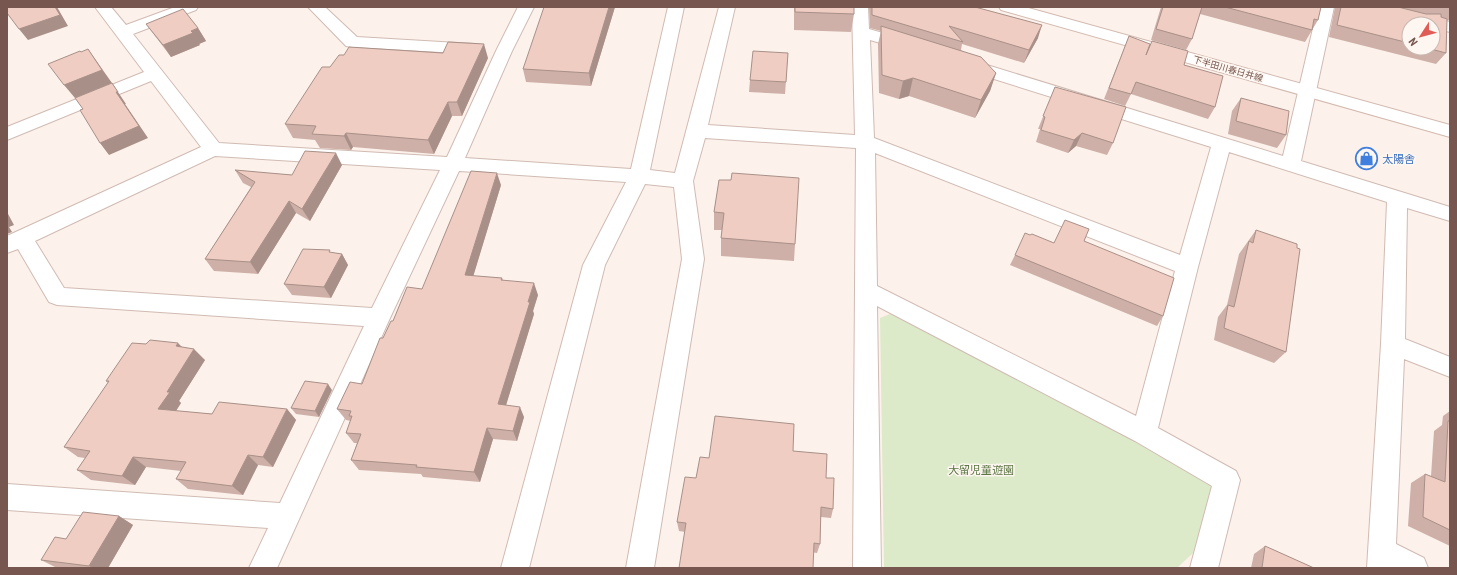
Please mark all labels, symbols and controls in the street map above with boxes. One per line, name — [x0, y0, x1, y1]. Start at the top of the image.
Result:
north arrow — [1401, 16, 1441, 56]
text: N — [1406, 35, 1421, 48]
street label: 下半田川春日井線 — [1192, 54, 1265, 84]
shop icon: 太陽舎 — [1353, 146, 1379, 172]
place label: 太陽舎 — [1382, 153, 1415, 166]
park label: 大留児童遊園 — [948, 464, 1014, 477]

